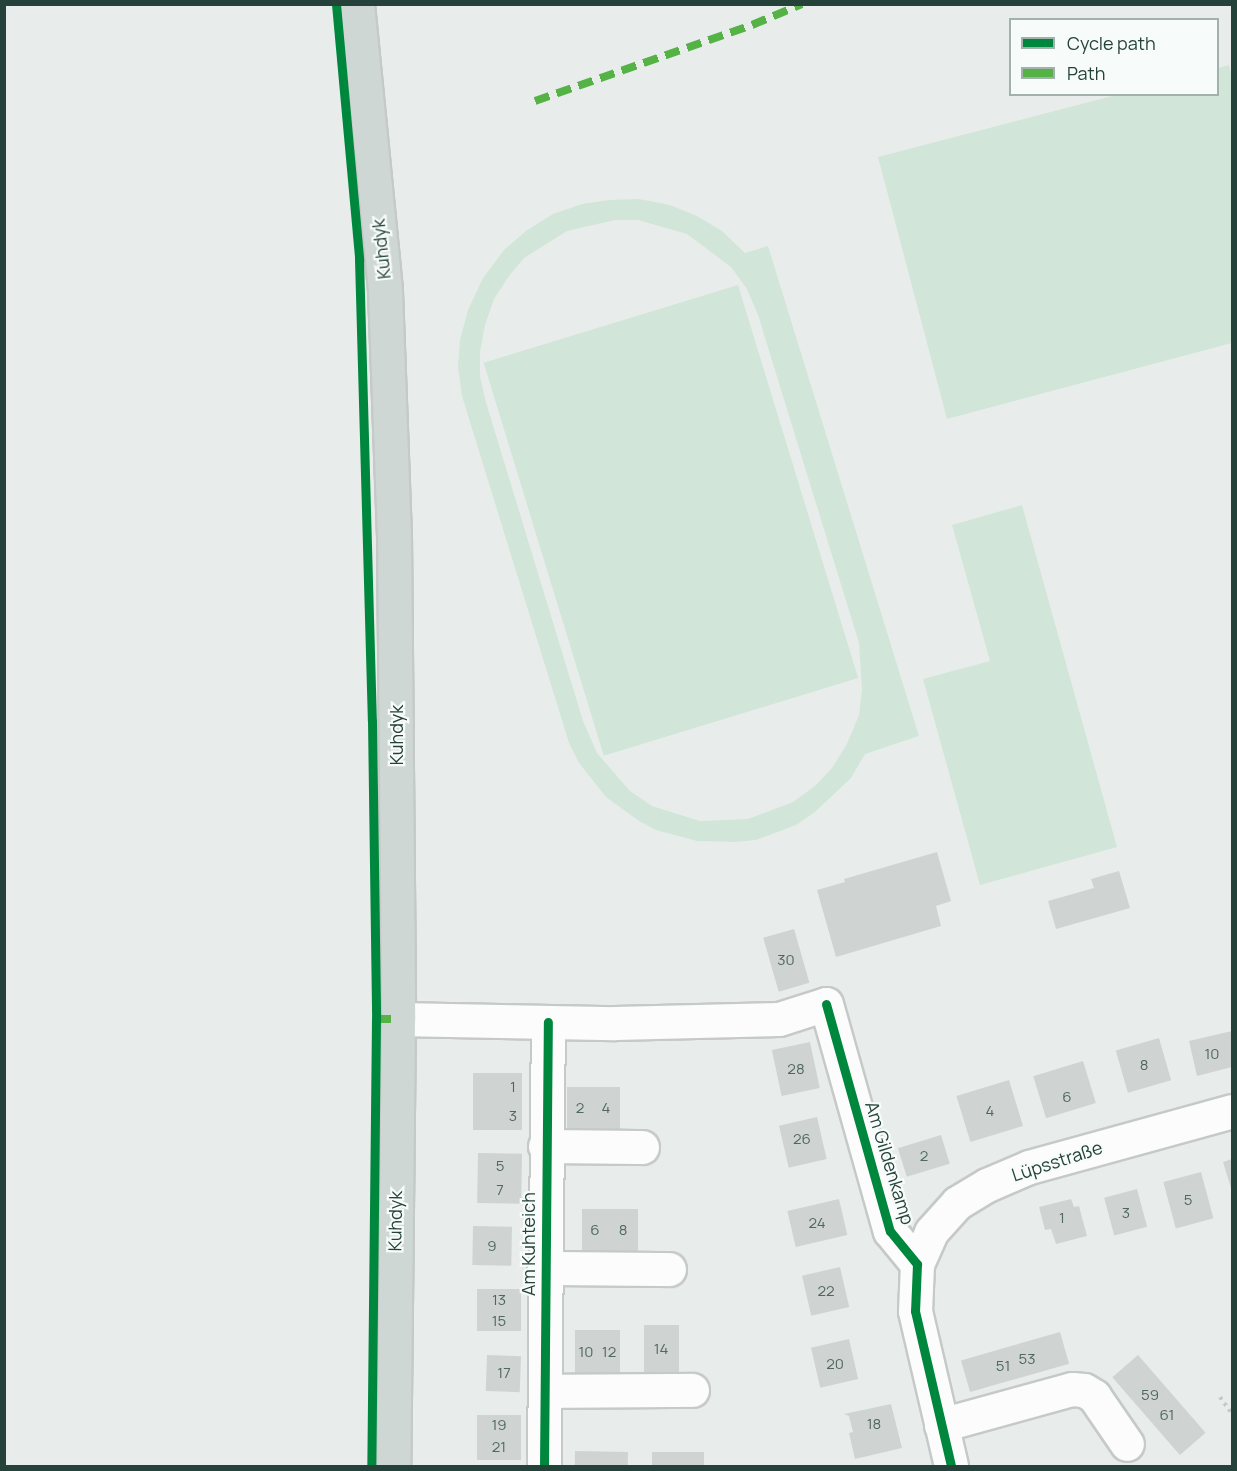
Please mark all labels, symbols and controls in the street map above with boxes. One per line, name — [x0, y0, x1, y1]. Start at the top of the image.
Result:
legend — [1009, 18, 1219, 96]
text: Cycle path — [1067, 31, 1156, 55]
text: Path — [1067, 61, 1105, 85]
street label: Kuhdyk — [367, 218, 395, 280]
street label: Kuhdyk — [385, 705, 407, 765]
house number: 30 — [777, 951, 795, 969]
house number: 10 — [1205, 1045, 1219, 1063]
house number: 8 — [1140, 1056, 1148, 1074]
house number: 28 — [787, 1060, 805, 1078]
house number: 1 — [510, 1078, 516, 1096]
house number: 6 — [1062, 1088, 1072, 1106]
house number: 2 — [576, 1099, 584, 1117]
house number: 4 — [602, 1099, 610, 1117]
street label: Am Gildenkamp — [861, 1099, 919, 1227]
house number: 4 — [986, 1102, 994, 1120]
house number: 3 — [509, 1107, 517, 1125]
house number: 26 — [793, 1130, 811, 1148]
street label: Lüpsstraße — [1009, 1136, 1105, 1186]
house number: 2 — [920, 1147, 928, 1165]
house number: 5 — [496, 1157, 504, 1175]
house number: 7 — [496, 1181, 504, 1199]
street label: Kuhdyk — [384, 1191, 406, 1251]
house number: 5 — [1184, 1191, 1192, 1209]
street label: Am Kuhteich — [517, 1192, 539, 1296]
house number: 3 — [1122, 1204, 1130, 1222]
house number: 1 — [1059, 1209, 1065, 1227]
house number: 24 — [808, 1214, 826, 1232]
house number: 6 — [590, 1221, 600, 1239]
house number: 8 — [619, 1221, 627, 1239]
house number: 9 — [487, 1237, 497, 1255]
house number: 22 — [817, 1282, 835, 1300]
house number: 13 — [492, 1291, 506, 1309]
house number: 15 — [492, 1312, 506, 1330]
house number: 14 — [654, 1340, 668, 1358]
house number: 10 — [579, 1343, 593, 1361]
house number: 12 — [602, 1343, 616, 1361]
house number: 53 — [1019, 1350, 1035, 1368]
house number: 20 — [826, 1355, 844, 1373]
house number: 51 — [996, 1357, 1010, 1375]
house number: 17 — [497, 1364, 511, 1382]
house number: 59 — [1141, 1386, 1159, 1404]
house number: 61 — [1160, 1406, 1174, 1424]
house number: 18 — [867, 1415, 881, 1433]
house number: 19 — [491, 1416, 507, 1434]
house number: 21 — [492, 1438, 506, 1456]

